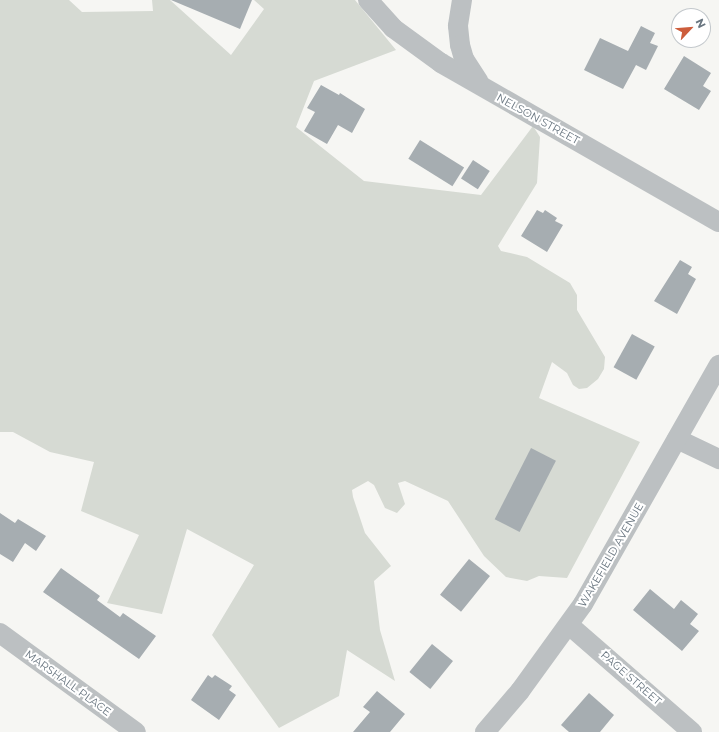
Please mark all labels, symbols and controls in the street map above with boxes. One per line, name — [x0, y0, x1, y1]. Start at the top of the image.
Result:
north arrow — [671, 8, 711, 48]
text: N — [693, 16, 709, 30]
street label: NELSON STREET — [494, 91, 582, 147]
street label: WAKEFIELD AVENUE — [576, 500, 646, 610]
street label: MARSHALL PLACE — [22, 647, 114, 719]
street label: PAGE STREET — [598, 648, 664, 708]

